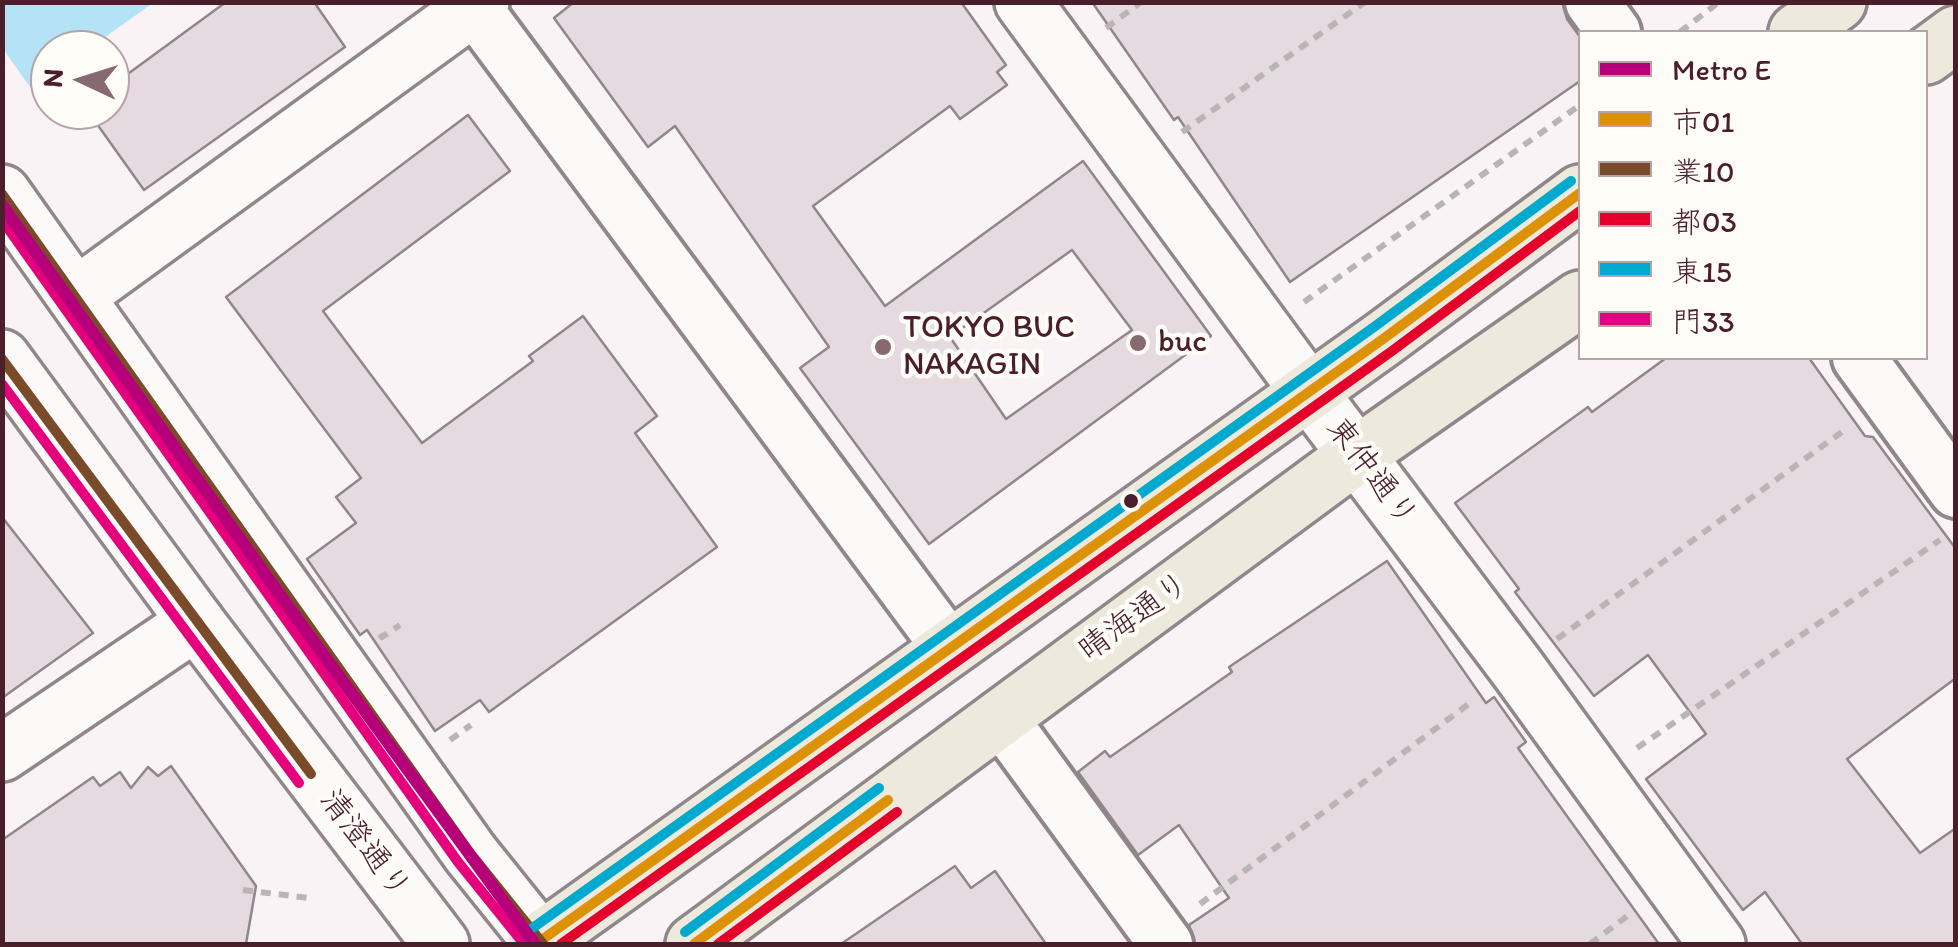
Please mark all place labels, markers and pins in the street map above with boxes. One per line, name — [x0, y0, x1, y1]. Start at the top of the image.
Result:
place label: TOKYO BUC NAKAGIN — [903, 310, 1075, 385]
place label: buc — [1158, 324, 1207, 362]
marker: buc — [1127, 332, 1149, 354]
marker: TOKYO BUC NAKAGIN — [872, 336, 894, 358]
unlabelled marker — [1121, 491, 1141, 511]

